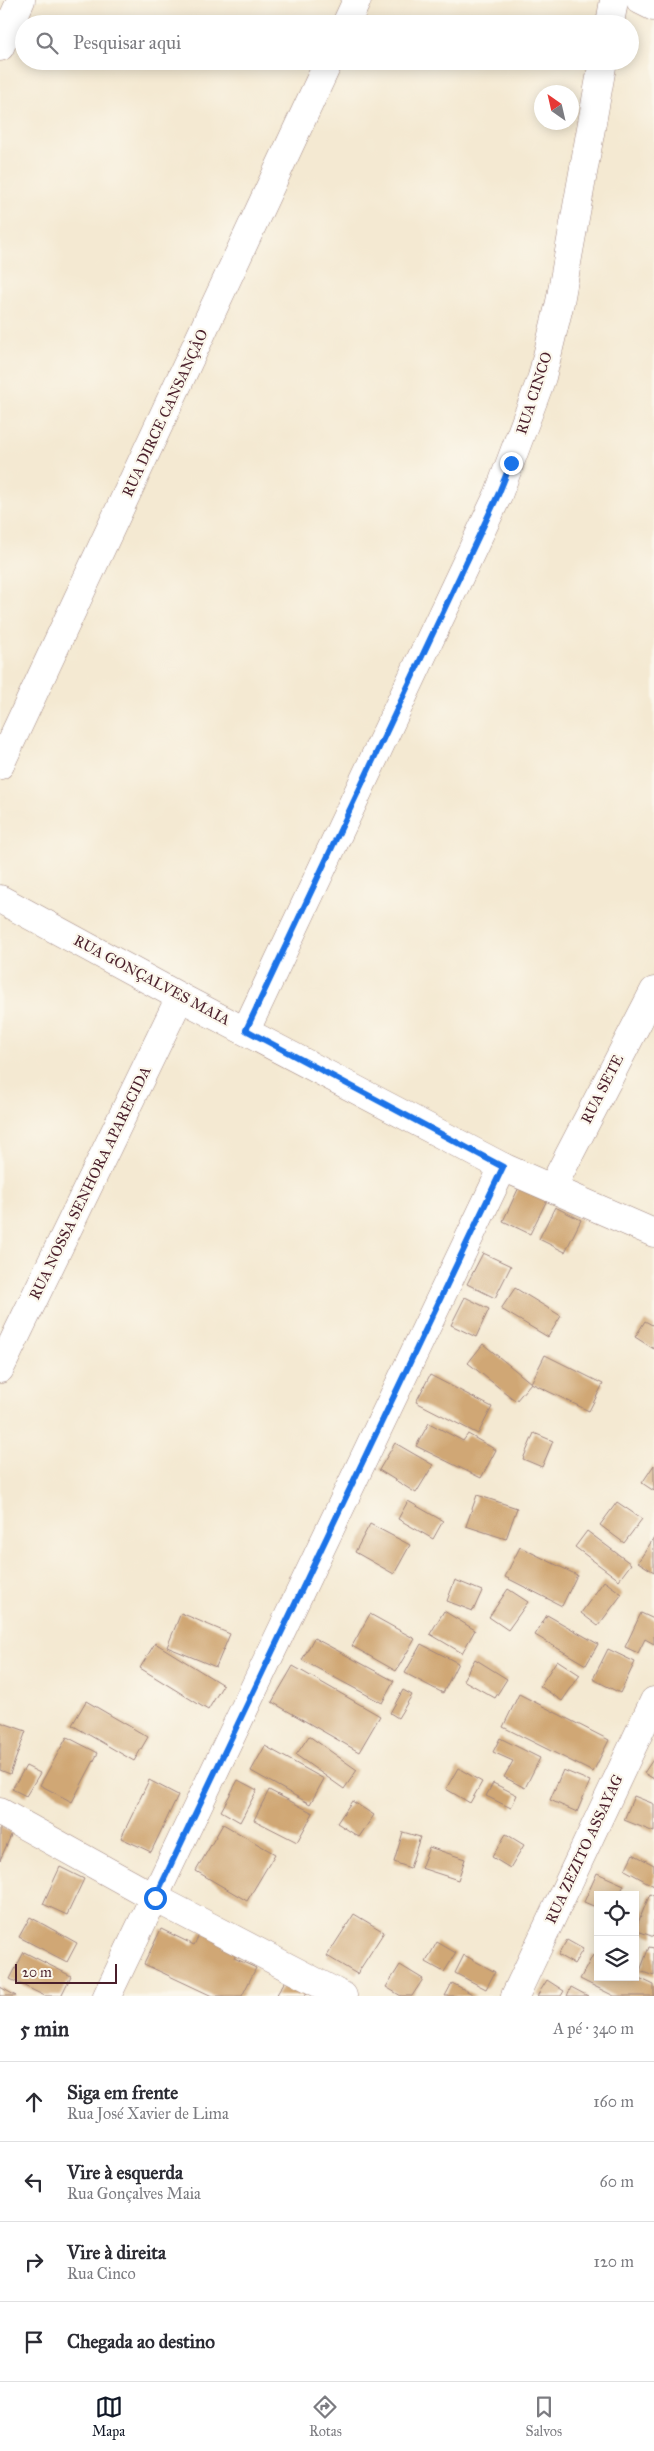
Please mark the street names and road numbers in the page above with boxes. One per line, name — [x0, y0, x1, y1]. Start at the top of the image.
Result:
street label: RUA DIRCE CANSANÇÂO — [118, 326, 212, 500]
street label: RUA CINCO — [512, 350, 556, 436]
street label: RUA GONÇALVES MAIA — [71, 931, 233, 1029]
street label: RUA SETE — [577, 1051, 627, 1127]
street label: RUA NOSSA SENHORA APARECIDA — [25, 1063, 155, 1303]
street label: RUA ZEZITO ASSAYAG — [541, 1772, 627, 1926]

